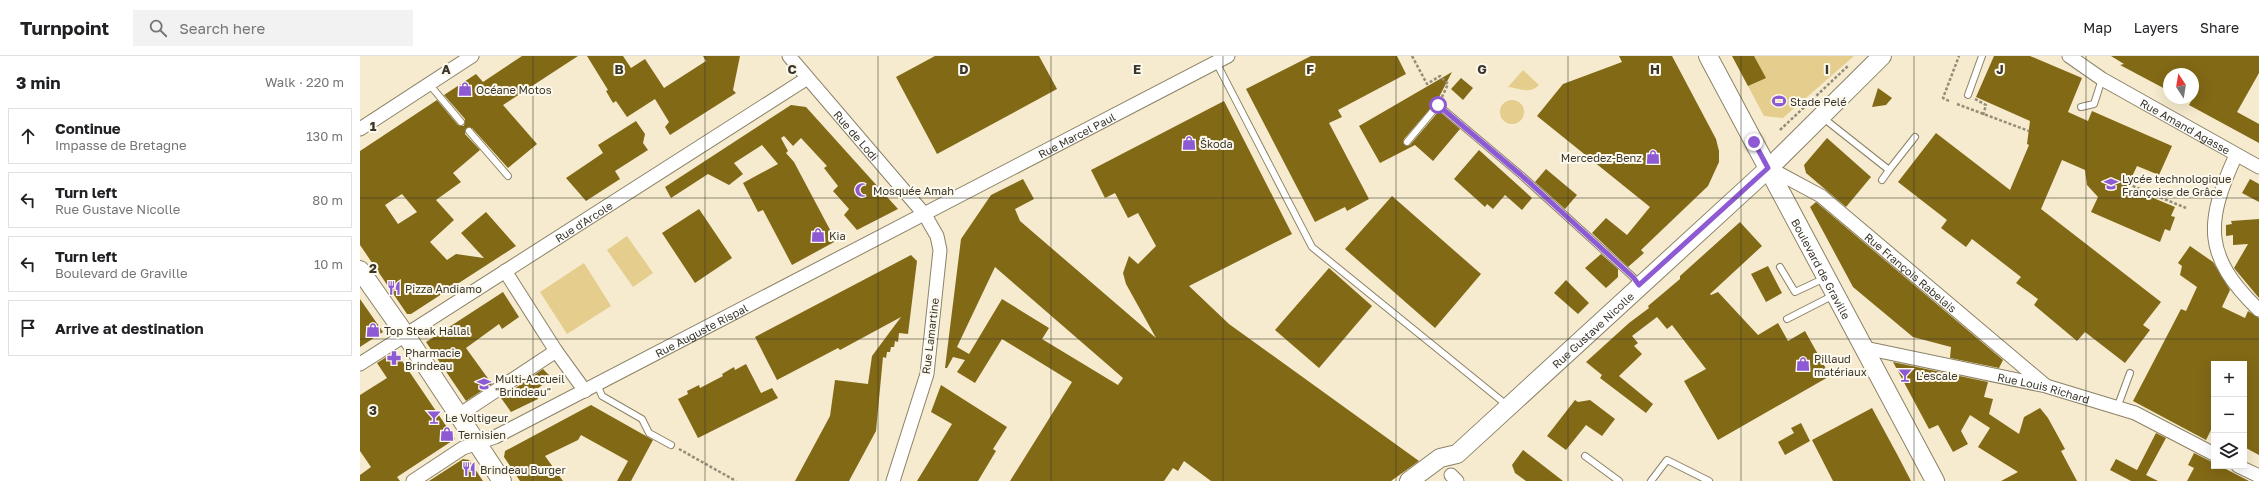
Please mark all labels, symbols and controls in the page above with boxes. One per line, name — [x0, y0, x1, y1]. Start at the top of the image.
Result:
search box — [133, 10, 413, 46]
text: Turnpoint — [20, 16, 109, 39]
icon: search — [147, 17, 169, 39]
text: Search here — [179, 19, 265, 37]
text: Map — [2083, 19, 2112, 36]
text: Layers — [2134, 19, 2178, 36]
text: Share — [2200, 19, 2239, 36]
text: A — [441, 61, 451, 77]
text: B — [614, 61, 624, 77]
text: C — [787, 61, 797, 77]
text: D — [959, 61, 969, 77]
text: E — [1133, 61, 1141, 77]
text: F — [1306, 61, 1314, 77]
text: G — [1477, 61, 1487, 77]
text: H — [1650, 61, 1660, 77]
text: I — [1825, 61, 1829, 77]
text: J — [1996, 61, 2004, 77]
north arrow — [2163, 68, 2199, 104]
text: 3 min — [16, 72, 60, 93]
text: Walk · 220 m — [265, 74, 344, 90]
shop icon: Océane Motos — [457, 81, 473, 97]
place label: Océane Motos — [476, 83, 552, 96]
sports icon: Stade Pelé — [1771, 93, 1787, 109]
place label: Stade Pelé — [1790, 95, 1847, 108]
street label: Rue Amand Agasse — [2138, 95, 2233, 156]
route start — [1429, 96, 1447, 114]
street label: Rue de Lodi — [832, 107, 882, 163]
street label: Rue Marcel Paul — [1036, 109, 1118, 160]
text: 1 — [370, 118, 377, 134]
text: Continue — [55, 119, 121, 137]
icon: ahead — [17, 125, 39, 147]
text: 130 m — [306, 128, 343, 144]
route end — [1745, 133, 1763, 151]
shop icon: Škoda — [1181, 135, 1197, 151]
text: Impasse de Bretagne — [55, 137, 187, 153]
place label: Škoda — [1200, 137, 1233, 150]
shop icon: Mercedez-Benz — [1645, 149, 1661, 165]
place label: Mercedez-Benz — [1561, 151, 1642, 164]
place label: Lycée technologique Françoise de Grâce — [2122, 172, 2231, 198]
school or university icon: Lycée technologique Françoise de Grâce — [2103, 176, 2119, 192]
mosque icon: Mosquée Amah — [854, 182, 870, 198]
text: Turn left — [55, 183, 117, 201]
place label: Mosquée Amah — [873, 184, 954, 197]
icon: left — [17, 189, 39, 211]
text: 80 m — [312, 192, 343, 208]
street label: Rue d'Arcole — [552, 198, 614, 244]
text: Rue Gustave Nicolle — [55, 201, 180, 217]
street label: Boulevard de Graville — [1789, 216, 1854, 321]
shop icon: Kia — [810, 227, 826, 243]
place label: Kia — [829, 229, 846, 242]
street label: Rue François Rabelais — [1863, 230, 1960, 315]
text: Turn left — [55, 247, 117, 265]
icon: left — [17, 253, 39, 275]
text: 10 m — [314, 256, 343, 272]
text: 2 — [369, 260, 377, 276]
text: Boulevard de Graville — [55, 265, 188, 281]
restaurant icon: Pizza Andiamo — [386, 280, 402, 296]
place label: Pizza Andiamo — [405, 282, 482, 295]
street label: Rue Gustave Nicolle — [1549, 289, 1636, 370]
street label: Rue Lamartine — [919, 297, 941, 375]
street label: Rue Auguste Rispal — [653, 300, 750, 359]
icon: arrive — [17, 317, 39, 339]
text: Arrive at destination — [55, 319, 204, 337]
shop icon: Top Steak Hallal — [365, 322, 381, 338]
place label: Top Steak Hallal — [384, 324, 471, 337]
place label: Pharmacie Brindeau — [405, 346, 461, 372]
pharmacy icon: Pharmacie Brindeau — [386, 350, 402, 366]
place label: Pillaud matériaux — [1814, 352, 1867, 378]
shop icon: Pillaud matériaux — [1795, 356, 1811, 372]
map controls — [2211, 361, 2247, 469]
button: + — [2211, 361, 2247, 397]
bar icon: L'escale — [1897, 367, 1913, 383]
place label: L'escale — [1916, 369, 1958, 382]
street label: Rue Louis Richard — [1997, 370, 2091, 405]
place label: Multi-Accueil "Brindeau" — [495, 372, 565, 398]
school or university icon: Multi-Accueil "Brindeau" — [476, 376, 492, 392]
button: − — [2211, 397, 2247, 433]
text: 3 — [369, 402, 377, 418]
bar icon: Le Voltigeur — [426, 409, 442, 425]
place label: Le Voltigeur — [445, 411, 509, 424]
shop icon: Ternisien — [439, 426, 455, 442]
place label: Ternisien — [458, 428, 506, 441]
button: layers — [2211, 433, 2247, 469]
restaurant icon: Brindeau Burger — [461, 461, 477, 477]
place label: Brindeau Burger — [480, 463, 566, 476]

